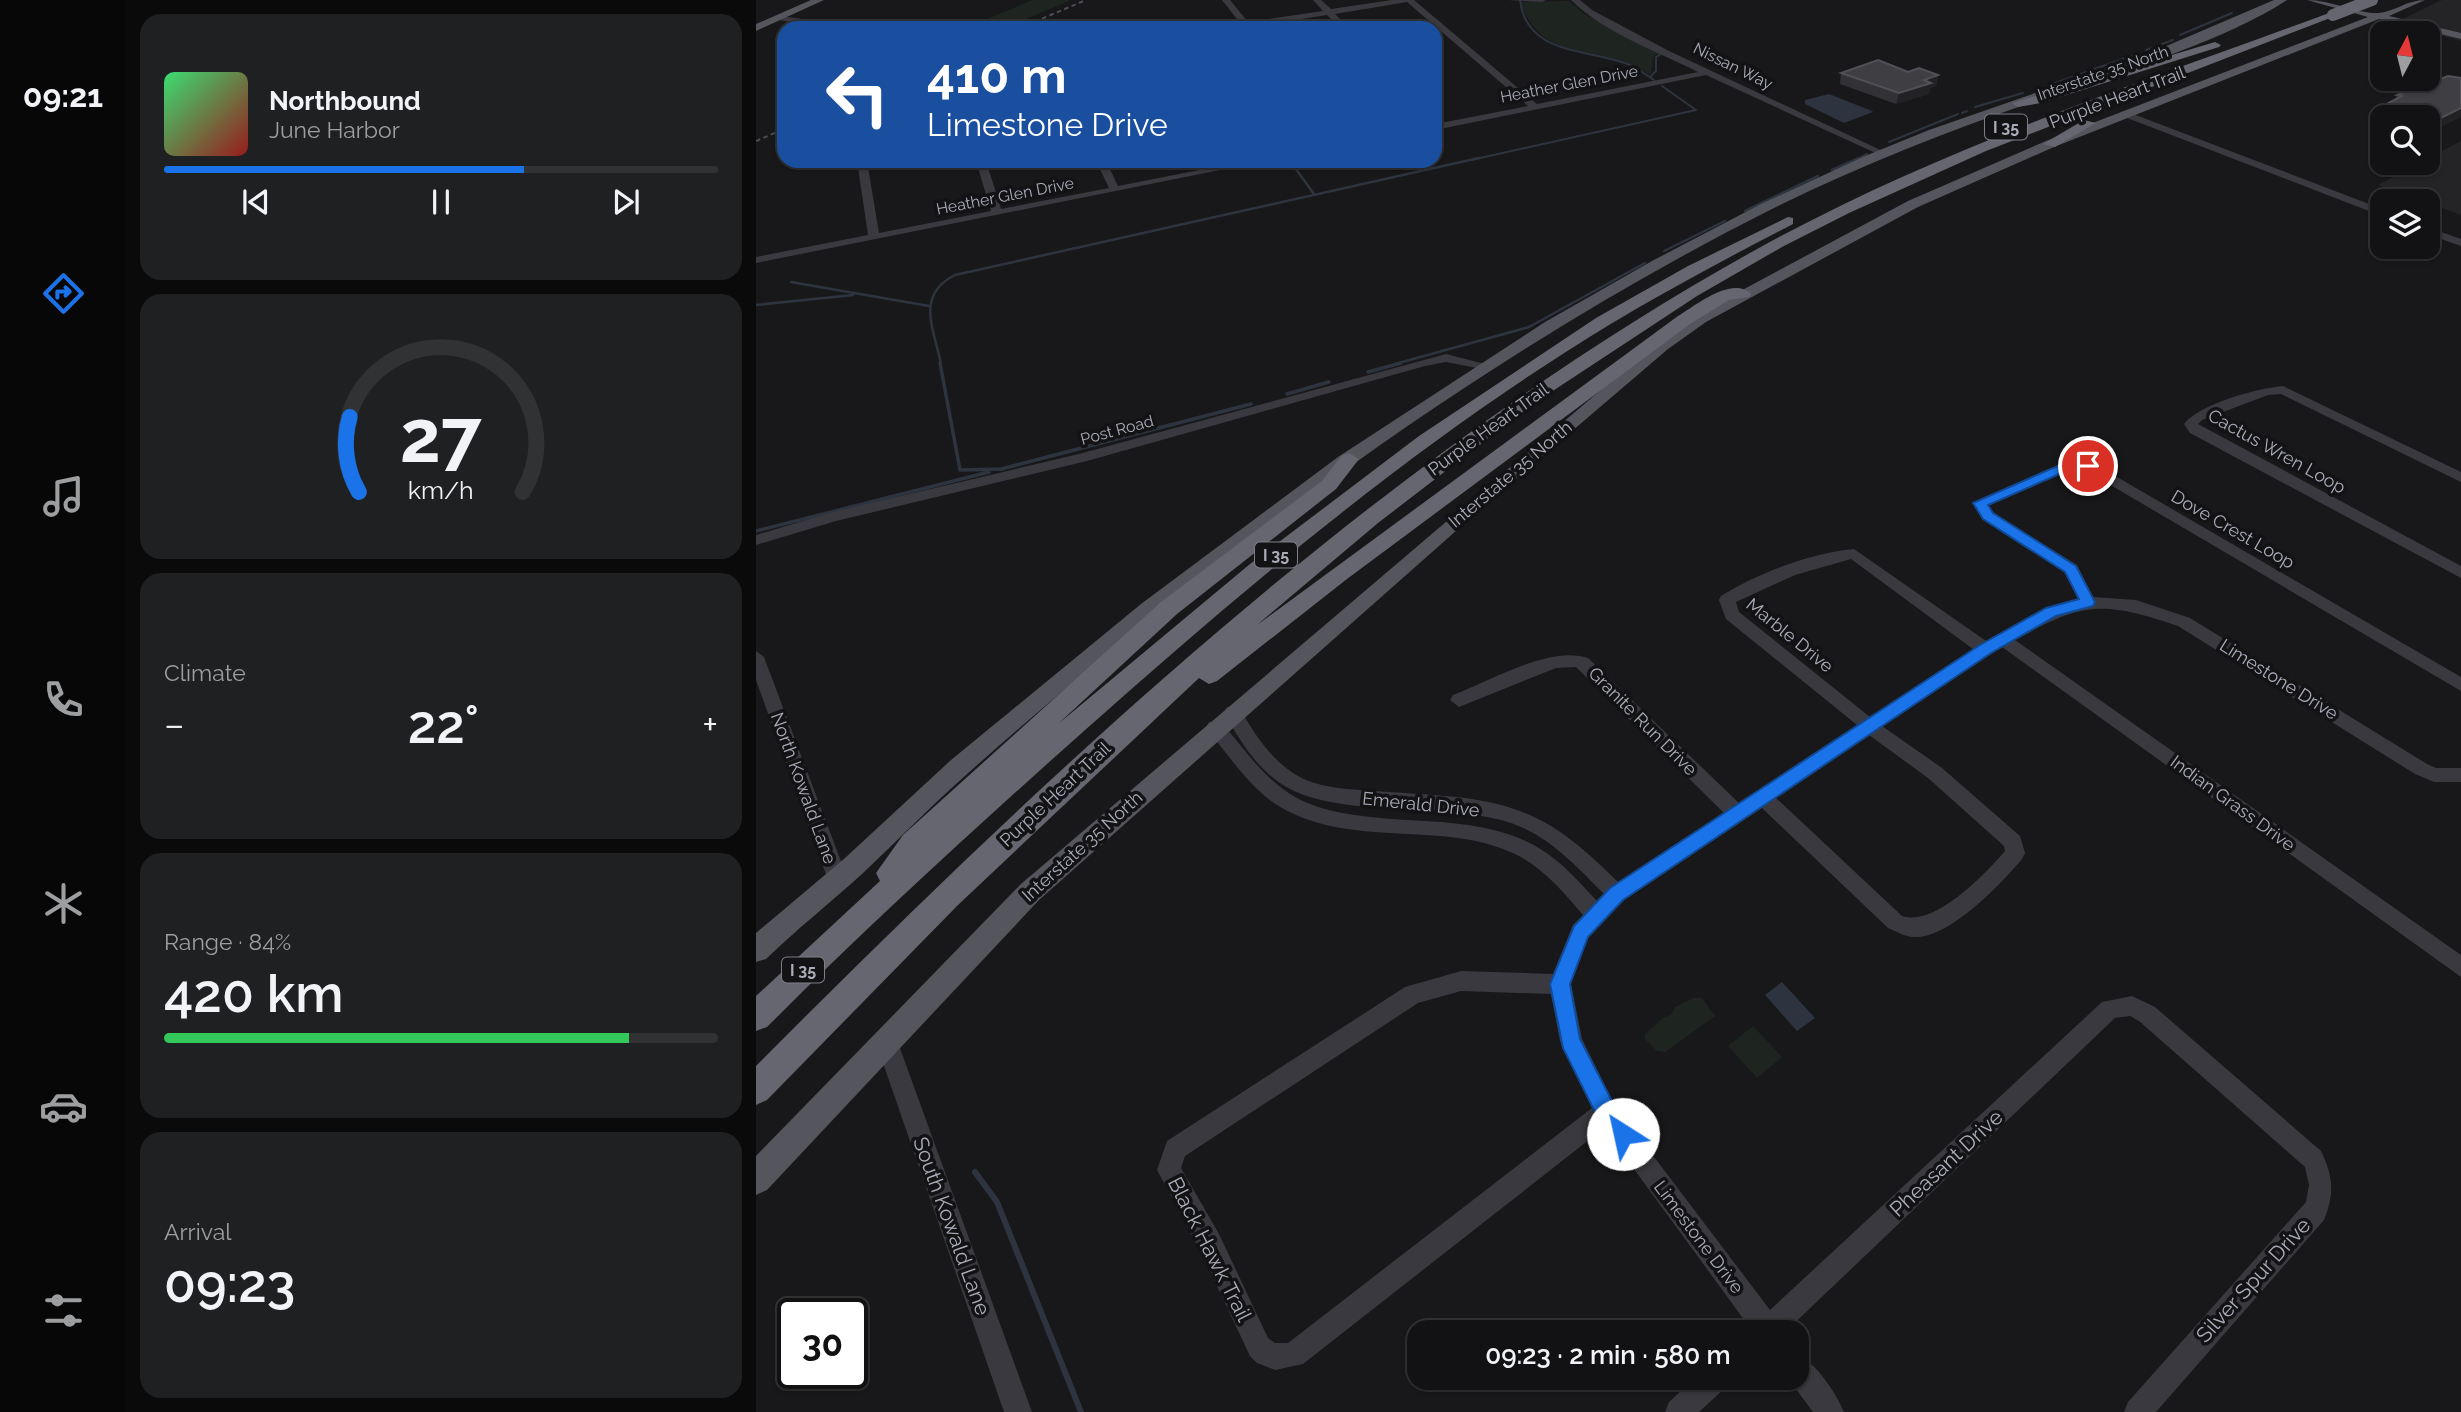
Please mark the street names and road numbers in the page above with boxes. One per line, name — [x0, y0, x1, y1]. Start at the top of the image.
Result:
street label: Nissan Way — [1690, 39, 1776, 94]
street label: Interstate 35 North — [2035, 42, 2171, 104]
street label: Heather Glen Drive — [1499, 61, 1639, 107]
street label: Purple Heart Trail — [2046, 61, 2188, 133]
road number: I 35 — [1985, 114, 2027, 140]
street label: Heather Glen Drive — [935, 173, 1075, 219]
street label: Purple Heart Trail — [1424, 378, 1552, 480]
street label: Cactus Wren Loop — [2205, 404, 2349, 498]
street label: Post Road — [1078, 411, 1156, 449]
street label: Interstate 35 North — [1444, 416, 1576, 532]
street label: Dove Crest Loop — [2168, 485, 2298, 573]
road number: I 35 — [1255, 542, 1297, 568]
street label: Marble Drive — [1742, 594, 1838, 677]
street label: Limestone Drive — [2216, 634, 2342, 724]
street label: Granite Run Drive — [1584, 662, 1702, 780]
street label: North Kowald Lane — [767, 709, 841, 867]
street label: Purple Heart Trail — [995, 737, 1115, 851]
street label: Indian Grass Drive — [2167, 751, 2300, 855]
street label: Interstate 35 North — [1018, 787, 1146, 905]
street label: Emerald Drive — [1361, 787, 1481, 821]
road number: I 35 — [782, 958, 824, 982]
street label: Pheasant Drive — [1884, 1104, 2008, 1222]
street label: South Kowald Lane — [908, 1133, 996, 1319]
street label: Black Hawk Trail — [1163, 1173, 1257, 1326]
street label: Limestone Drive — [1650, 1177, 1748, 1298]
street label: Silver Spur Drive — [2191, 1213, 2315, 1347]

